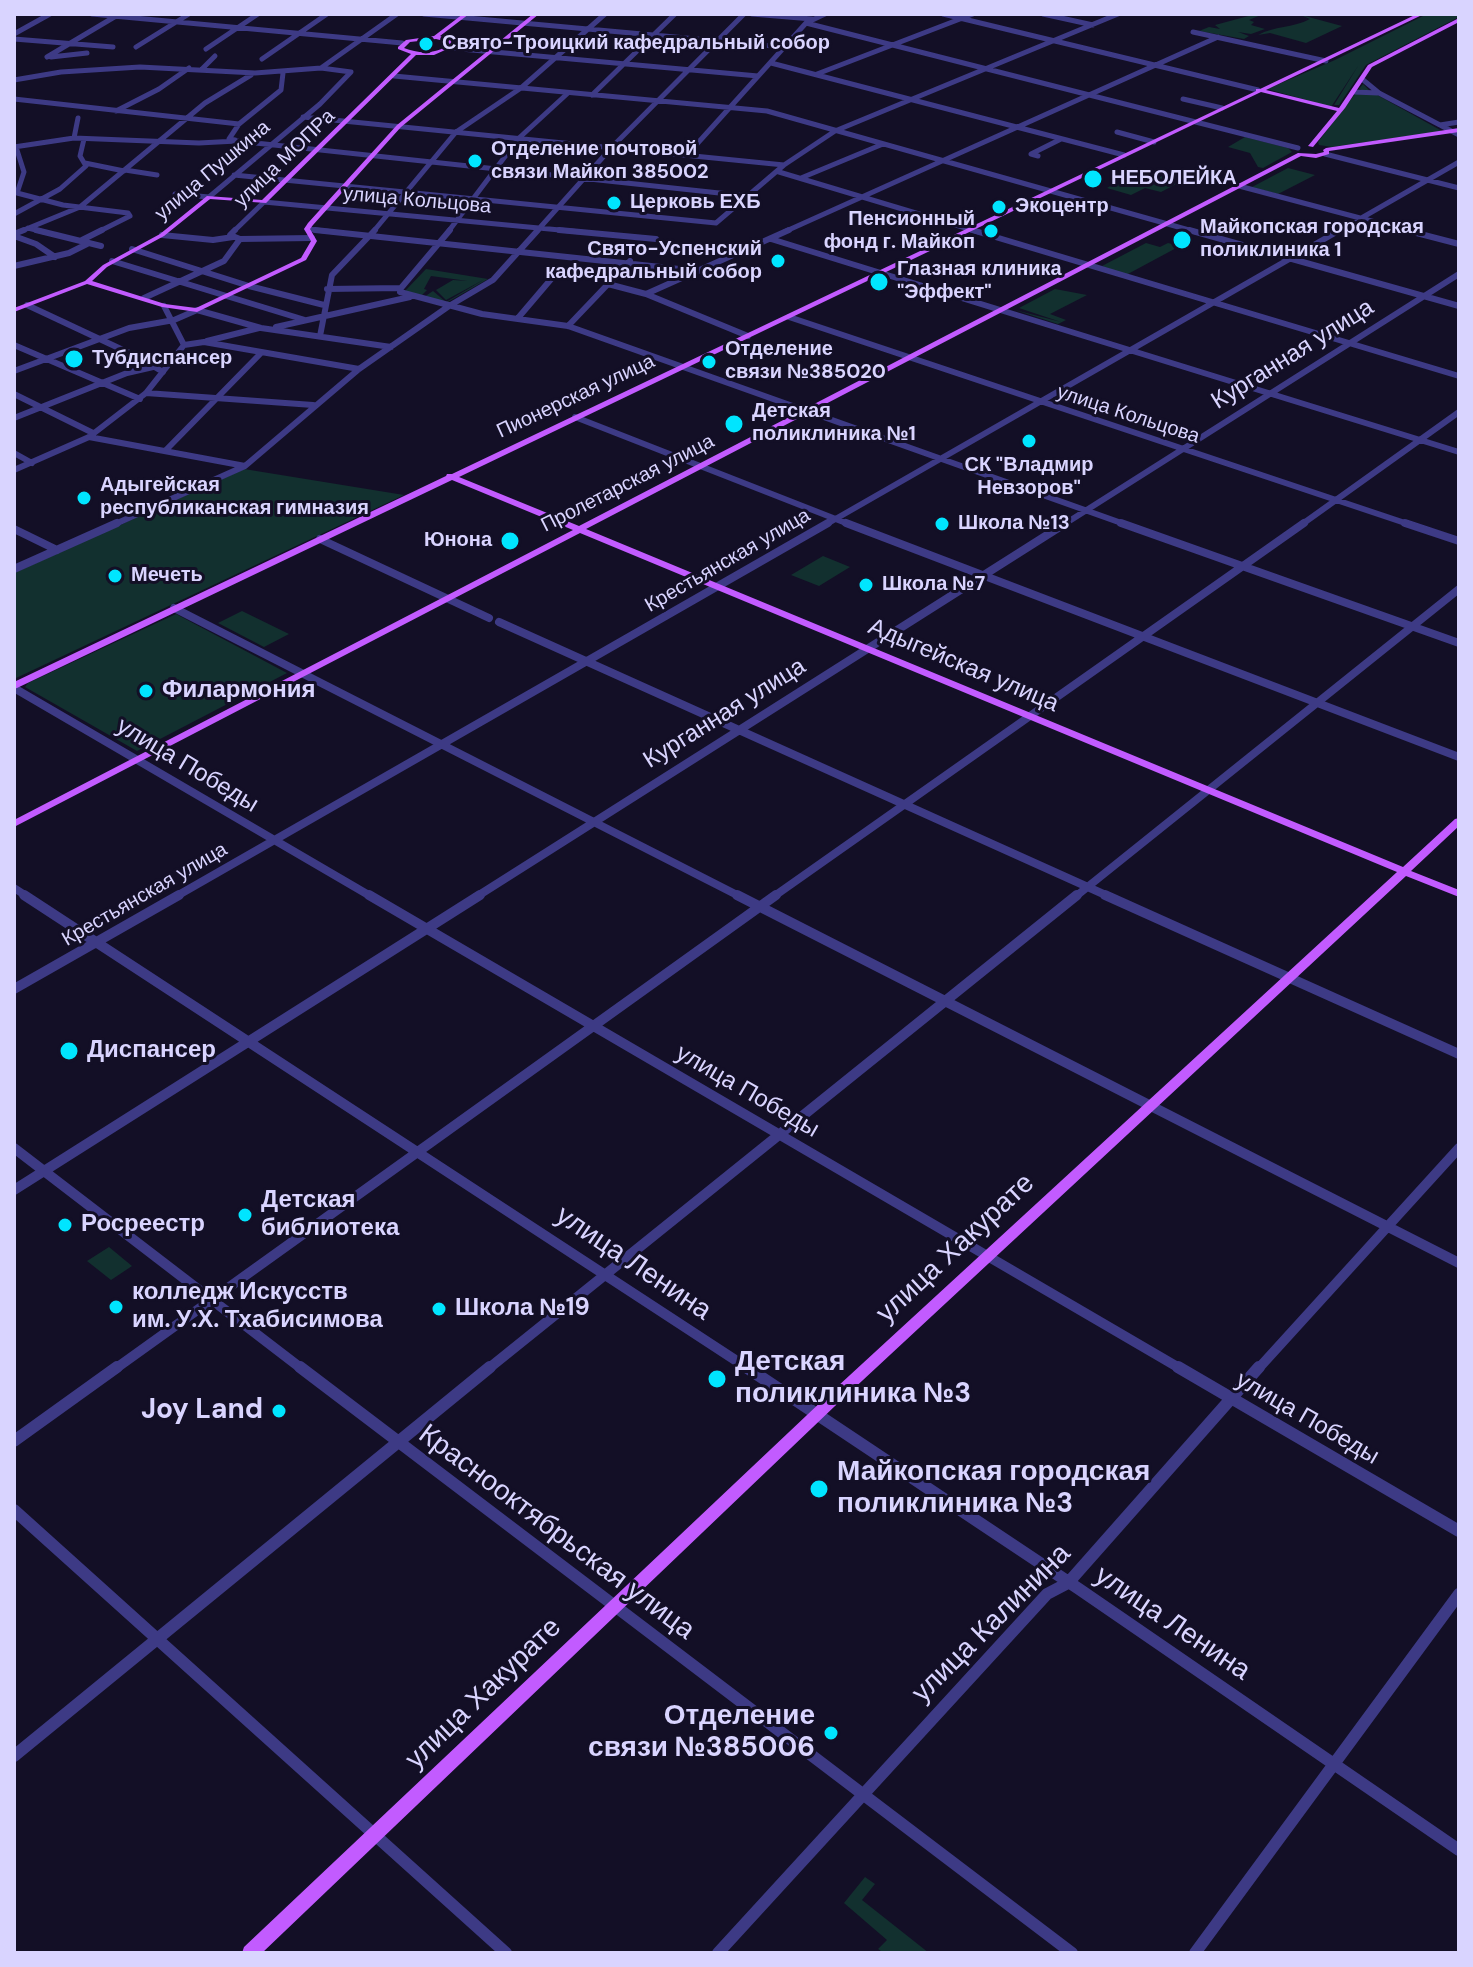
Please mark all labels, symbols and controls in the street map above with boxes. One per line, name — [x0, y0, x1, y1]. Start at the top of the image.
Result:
place label: Свято-Троицкий кафедральный собор — [442, 32, 830, 56]
marker: Свято-Троицкий кафедральный собор — [417, 35, 435, 53]
street label: улица МОПРа — [230, 105, 340, 213]
street label: улица Пушкина — [151, 116, 275, 226]
place label: Отделение почтовой связи Майкоп 385002 — [491, 138, 709, 185]
marker: Отделение почтовой связи Майкоп 385002 — [466, 152, 484, 170]
place label: НЕБОЛЕЙКА — [1111, 167, 1237, 191]
marker: НЕБОЛЕЙКА — [1082, 168, 1104, 190]
street label: улица Кольцова — [342, 183, 492, 219]
place label: Церковь ЕХБ — [630, 191, 761, 215]
marker: Церковь ЕХБ — [605, 194, 623, 212]
place label: Экоцентр — [1015, 195, 1109, 219]
marker: Экоцентр — [990, 198, 1008, 216]
place label: Пенсионный фонд г. Майкоп — [824, 208, 975, 255]
place label: Майкопская городская поликлиника 1 — [1200, 216, 1424, 263]
marker: Пенсионный фонд г. Майкоп — [982, 222, 1000, 240]
marker: Майкопская городская поликлиника 1 — [1171, 229, 1193, 251]
place label: Свято-Успенский кафедральный собор — [545, 238, 762, 285]
marker: Свято-Успенский кафедральный собор — [769, 252, 787, 270]
place label: Глазная клиника "Эффект" — [897, 258, 1062, 305]
marker: Глазная клиника "Эффект" — [868, 271, 890, 293]
street label: Курганная улица — [1207, 294, 1379, 416]
place label: Отделение связи №385020 — [725, 338, 886, 385]
place label: Тубдиспансер — [92, 347, 232, 371]
marker: Тубдиспансер — [63, 348, 85, 370]
street label: Пионерская улица — [493, 350, 659, 444]
marker: Отделение связи №385020 — [700, 353, 718, 371]
street label: улица Кольцова — [1054, 381, 1202, 449]
place label: Детская поликлиника №1 — [752, 400, 916, 447]
marker: Детская поликлиника №1 — [723, 413, 745, 435]
street label: Пролетарская улица — [537, 430, 719, 538]
marker: СК "Владмир Невзоров" — [1020, 432, 1038, 450]
place label: СК "Владмир Невзоров" — [965, 454, 1093, 501]
place label: Адыгейская республиканская гимназия — [100, 474, 369, 521]
marker: Адыгейская республиканская гимназия — [75, 489, 93, 507]
street label: Крестьянская улица — [641, 504, 815, 618]
place label: Школа №13 — [958, 512, 1070, 536]
marker: Школа №13 — [933, 515, 951, 533]
place label: Юнона — [424, 529, 492, 553]
marker: Юнона — [499, 530, 521, 552]
place label: Мечеть — [131, 564, 203, 588]
marker: Мечеть — [106, 567, 124, 585]
place label: Школа №7 — [882, 573, 985, 597]
marker: Школа №7 — [857, 576, 875, 594]
street label: Адыгейская улица — [863, 613, 1063, 719]
street label: Курганная улица — [639, 653, 811, 775]
place label: Филармония — [162, 677, 316, 705]
marker: Филармония — [137, 682, 155, 700]
street label: улица Победы — [111, 712, 263, 820]
street label: Крестьянская улица — [58, 838, 232, 952]
place label: Диспансер — [87, 1037, 216, 1065]
street label: улица Победы — [670, 1039, 824, 1145]
marker: Диспансер — [58, 1040, 80, 1062]
street label: улица Хакурате — [870, 1167, 1042, 1331]
place label: Детская библиотека — [261, 1187, 399, 1243]
street label: улица Ленина — [549, 1200, 717, 1328]
marker: Детская библиотека — [236, 1206, 254, 1224]
place label: Росреестр — [81, 1211, 205, 1239]
marker: Росреестр — [56, 1216, 74, 1234]
place label: колледж Искусств им. У.Х. Тхабисимова — [132, 1279, 383, 1335]
place label: Школа №19 — [455, 1295, 590, 1323]
marker: колледж Искусств им. У.Х. Тхабисимова — [107, 1298, 125, 1316]
marker: Школа №19 — [430, 1300, 448, 1318]
place label: Детская поликлиника №3 — [735, 1346, 971, 1412]
street label: улица Победы — [1230, 1366, 1384, 1472]
marker: Детская поликлиника №3 — [706, 1368, 728, 1390]
place label: Joy Land — [141, 1394, 263, 1428]
marker: Joy Land — [270, 1402, 288, 1420]
street label: Краснооктябрьская улица — [411, 1418, 701, 1648]
place label: Майкопская городская поликлиника №3 — [837, 1456, 1150, 1522]
marker: Майкопская городская поликлиника №3 — [808, 1478, 830, 1500]
street label: улица Калинина — [906, 1538, 1078, 1710]
street label: улица Ленина — [1088, 1560, 1256, 1688]
street label: улица Хакурате — [399, 1611, 569, 1777]
place label: Отделение связи №385006 — [588, 1700, 815, 1766]
marker: Отделение связи №385006 — [822, 1724, 840, 1742]

